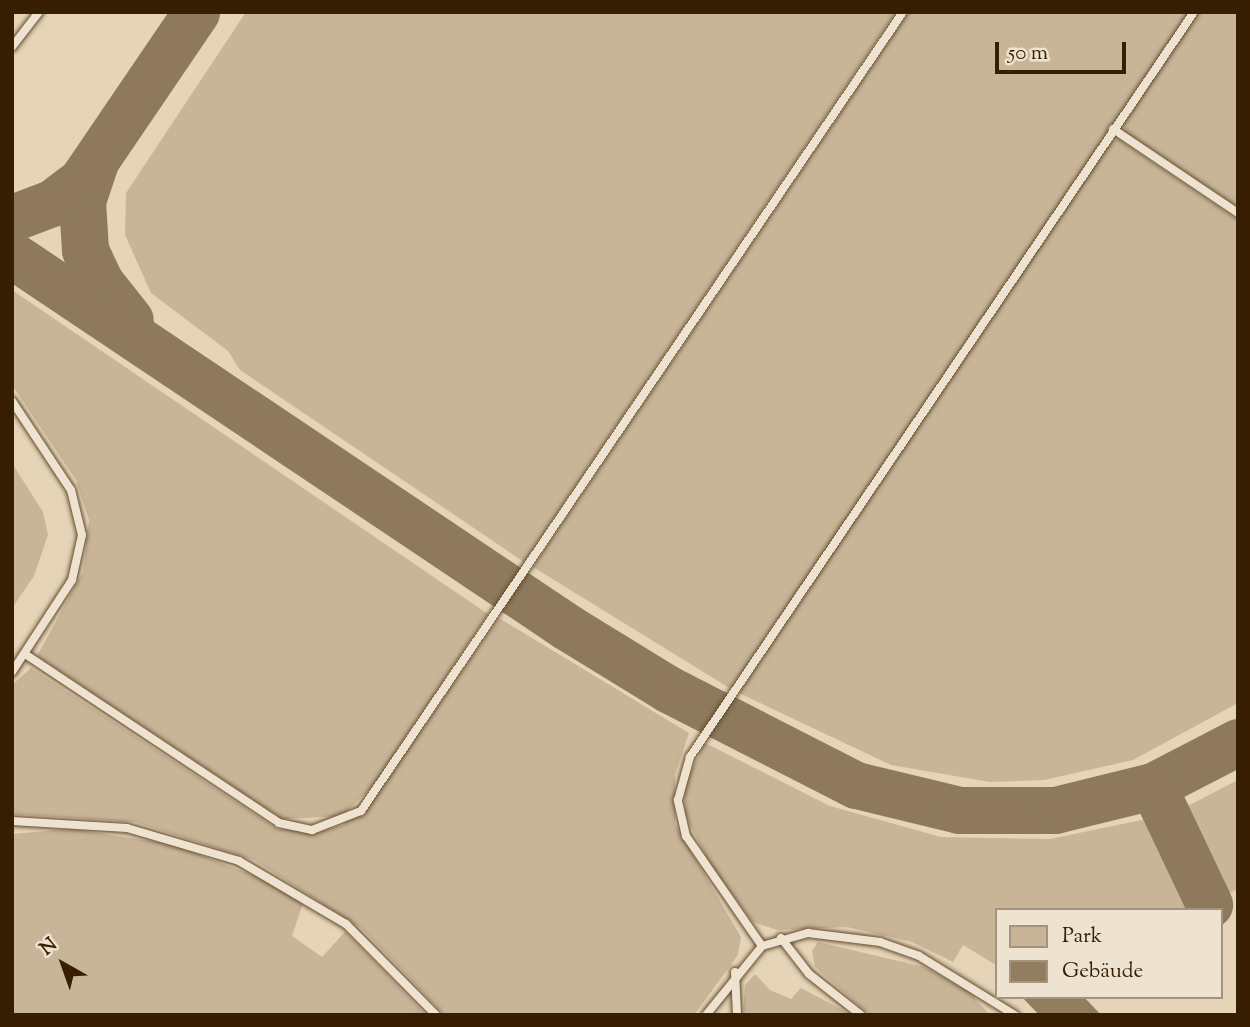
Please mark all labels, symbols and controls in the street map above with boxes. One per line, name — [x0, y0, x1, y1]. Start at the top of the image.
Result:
scale bar — [998, 28, 1129, 72]
text: 50 m — [1008, 39, 1048, 69]
legend — [995, 908, 1222, 999]
text: Park — [1062, 922, 1102, 952]
north arrow — [28, 929, 98, 999]
text: N — [35, 932, 64, 963]
text: Gebäude — [1062, 957, 1143, 987]

